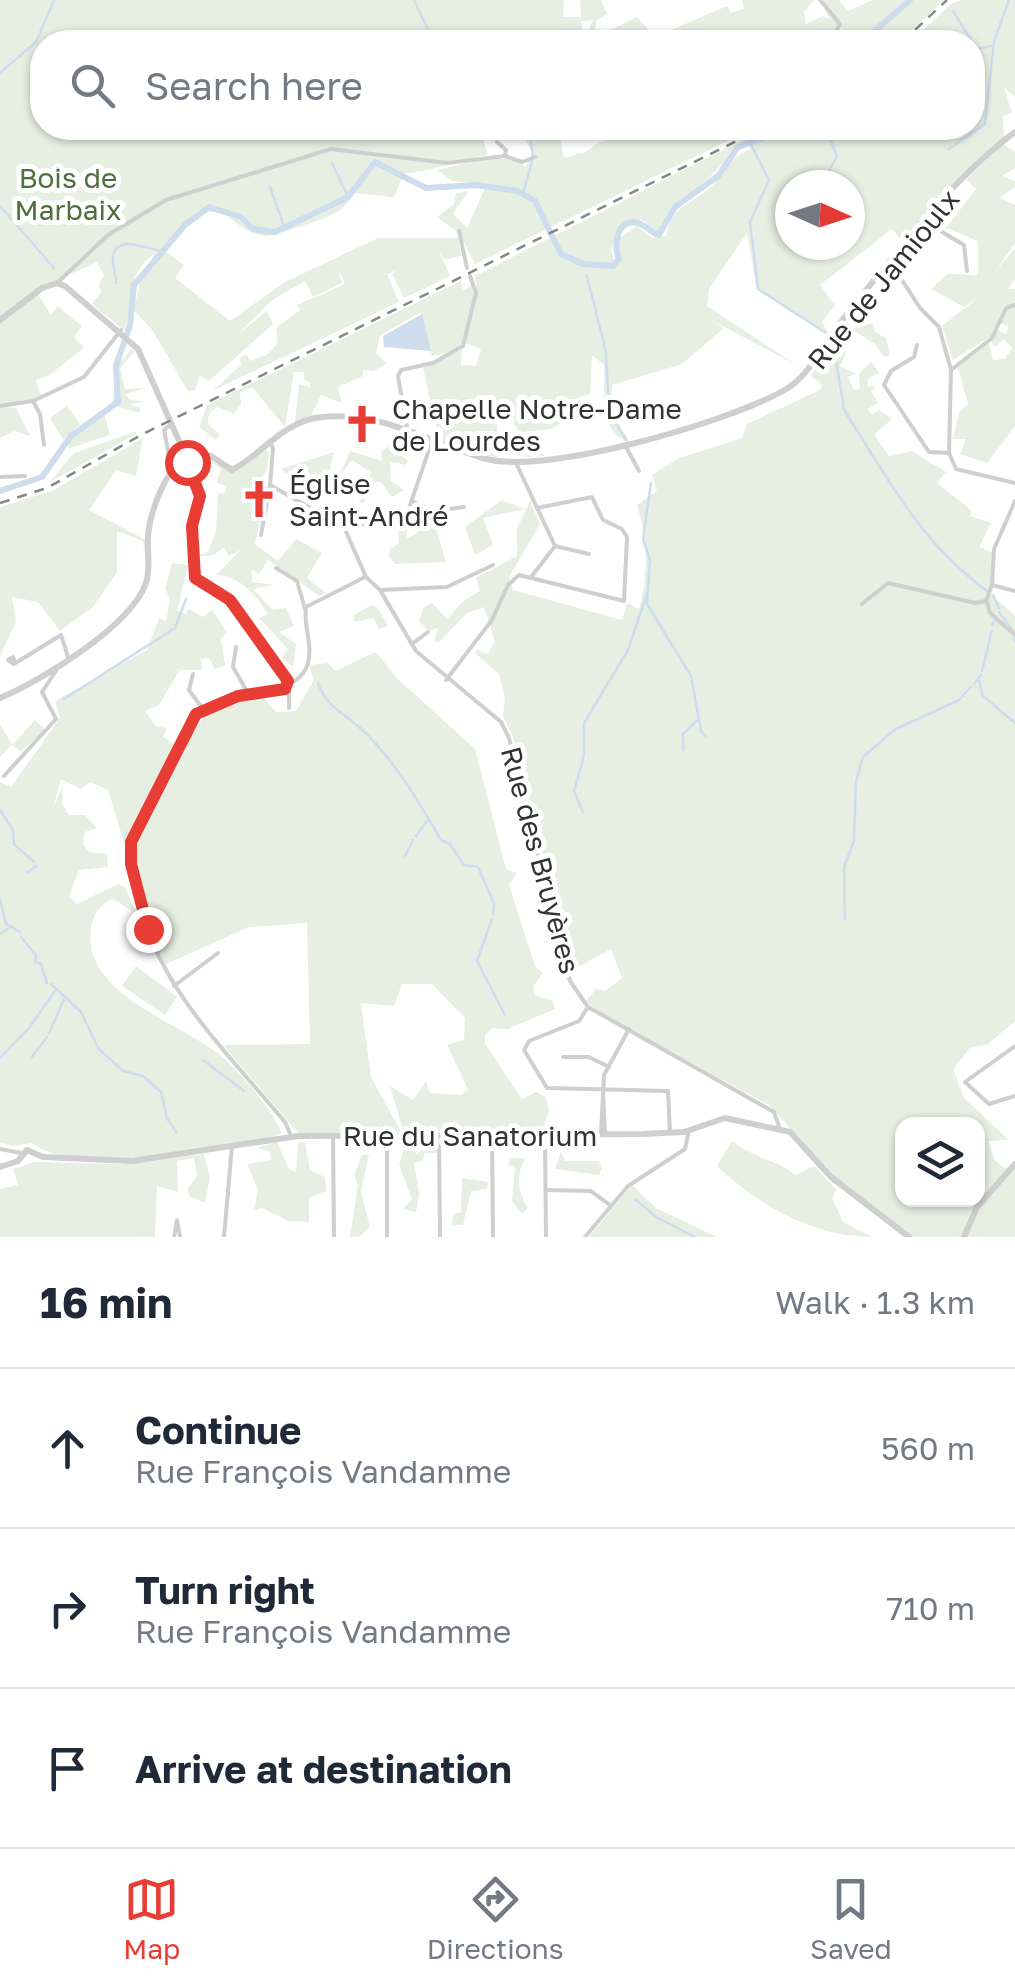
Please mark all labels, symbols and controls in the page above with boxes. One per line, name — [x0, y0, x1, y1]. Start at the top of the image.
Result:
search box — [30, 30, 985, 140]
icon: search — [65, 58, 120, 113]
text: Search here — [145, 63, 363, 108]
park label: Bois de Marbaix — [15, 161, 121, 226]
north arrow — [775, 170, 865, 260]
street label: Rue de Jamioulx — [800, 183, 966, 375]
place label: Chapelle Notre-Dame de Lourdes — [392, 392, 682, 457]
church icon: Chapelle Notre-Dame de Lourdes — [341, 403, 383, 445]
route start — [165, 440, 211, 486]
place label: Église Saint-André — [289, 467, 449, 532]
church icon: Église Saint-André — [238, 478, 280, 520]
street label: Rue des Bruyères — [495, 743, 587, 977]
route end — [126, 907, 172, 953]
map controls — [895, 1117, 985, 1207]
button: layers — [895, 1117, 985, 1207]
street label: Rue du Sanatorium — [343, 1119, 597, 1152]
text: 16 min — [40, 1277, 172, 1327]
text: Walk · 1.3 km — [775, 1283, 975, 1321]
text: Continue — [135, 1407, 301, 1452]
icon: ahead — [40, 1421, 95, 1476]
text: 560 m — [881, 1429, 975, 1467]
text: Rue François Vandamme — [135, 1452, 511, 1490]
text: Turn right — [135, 1567, 315, 1612]
icon: right — [40, 1581, 95, 1636]
text: 710 m — [886, 1589, 975, 1627]
text: Rue François Vandamme — [135, 1612, 511, 1650]
icon: arrive — [40, 1741, 95, 1796]
text: Arrive at destination — [135, 1746, 512, 1791]
tab: Map — [123, 1872, 180, 1965]
tab: Directions — [427, 1872, 564, 1965]
tab: Saved — [810, 1872, 892, 1965]

